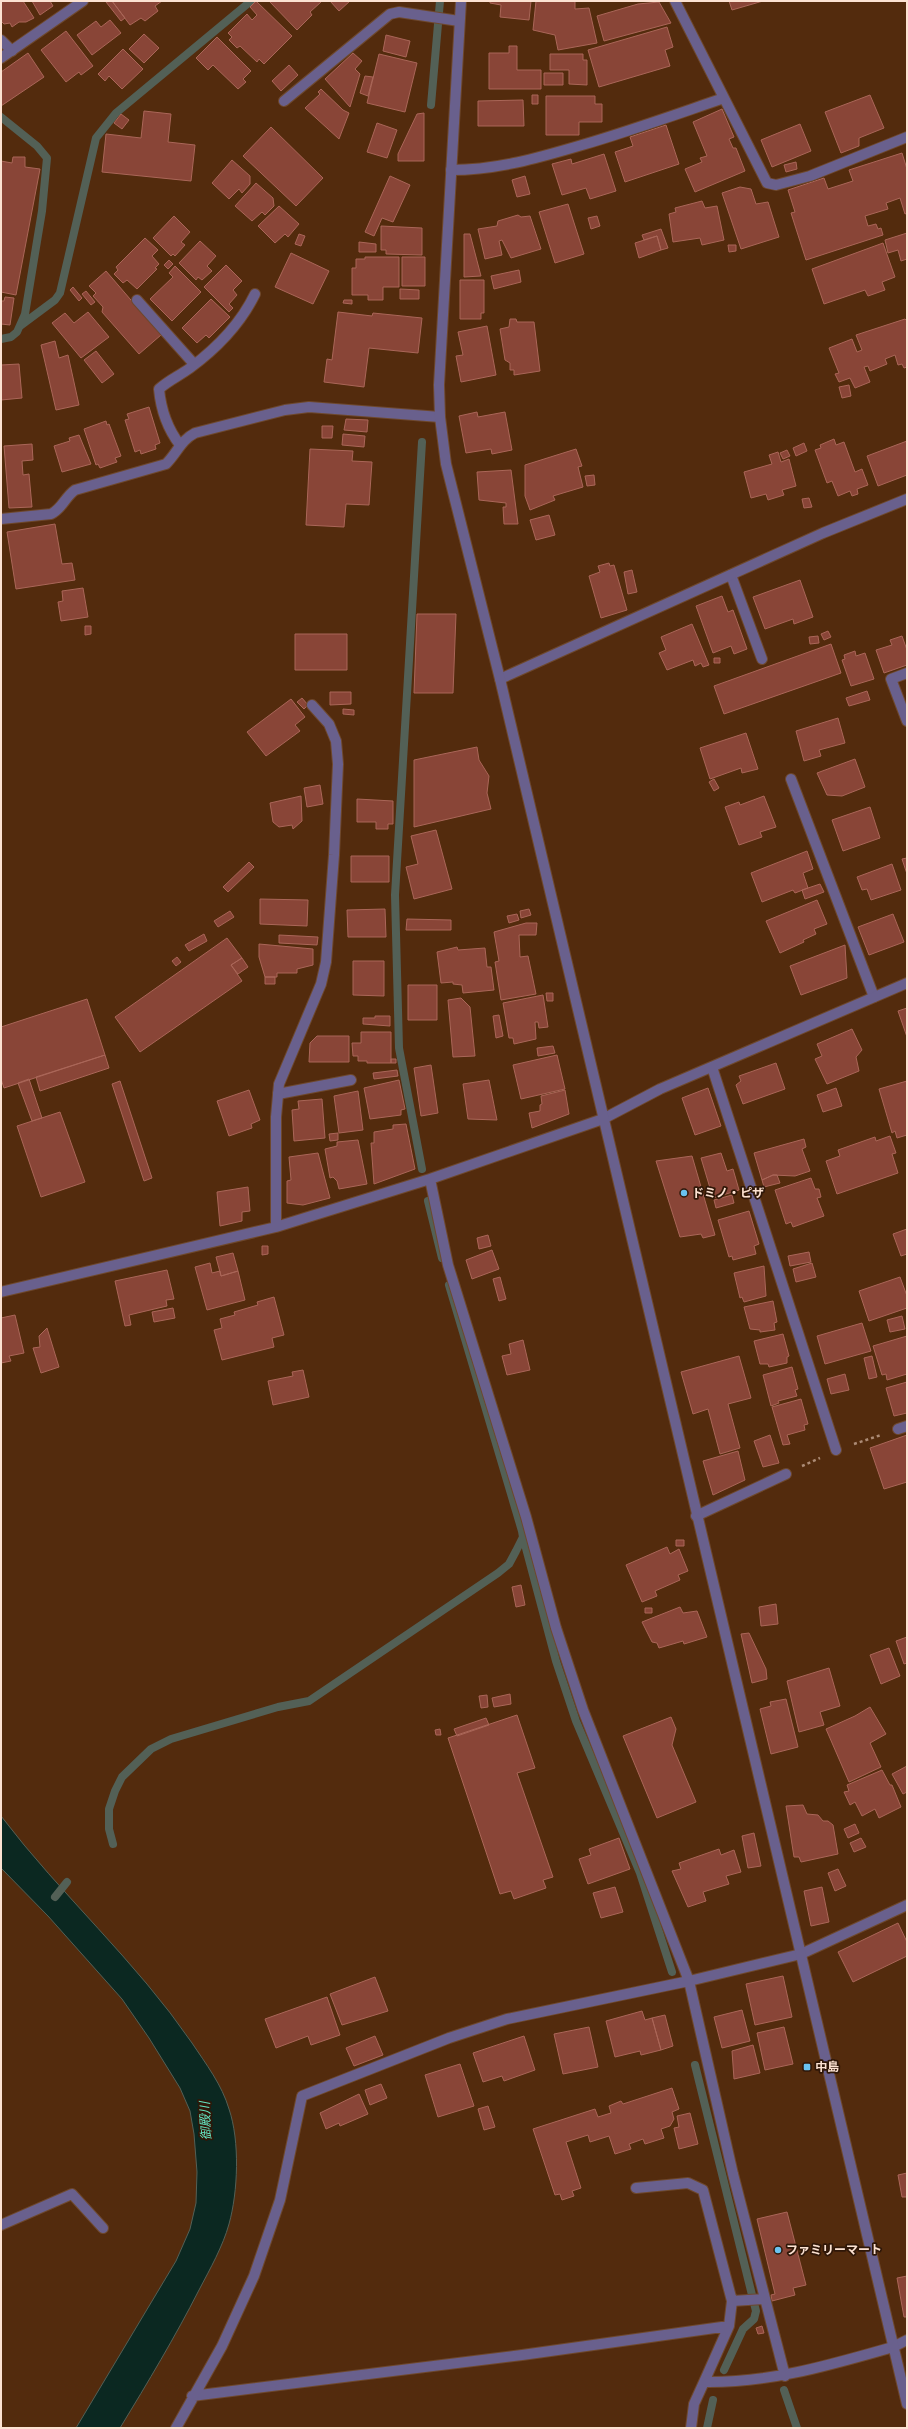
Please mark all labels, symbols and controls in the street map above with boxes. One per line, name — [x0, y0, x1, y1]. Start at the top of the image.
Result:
place label: ドミノ・ピザ — [692, 1184, 764, 1201]
marker: ドミノ・ピザ — [679, 1188, 689, 1198]
place label: 中島 — [815, 2058, 839, 2075]
marker: 中島 — [802, 2062, 812, 2072]
water label: 御殿川 — [195, 2099, 215, 2141]
place label: ファミリーマート — [786, 2241, 882, 2258]
marker: ファミリーマート — [773, 2245, 783, 2255]

